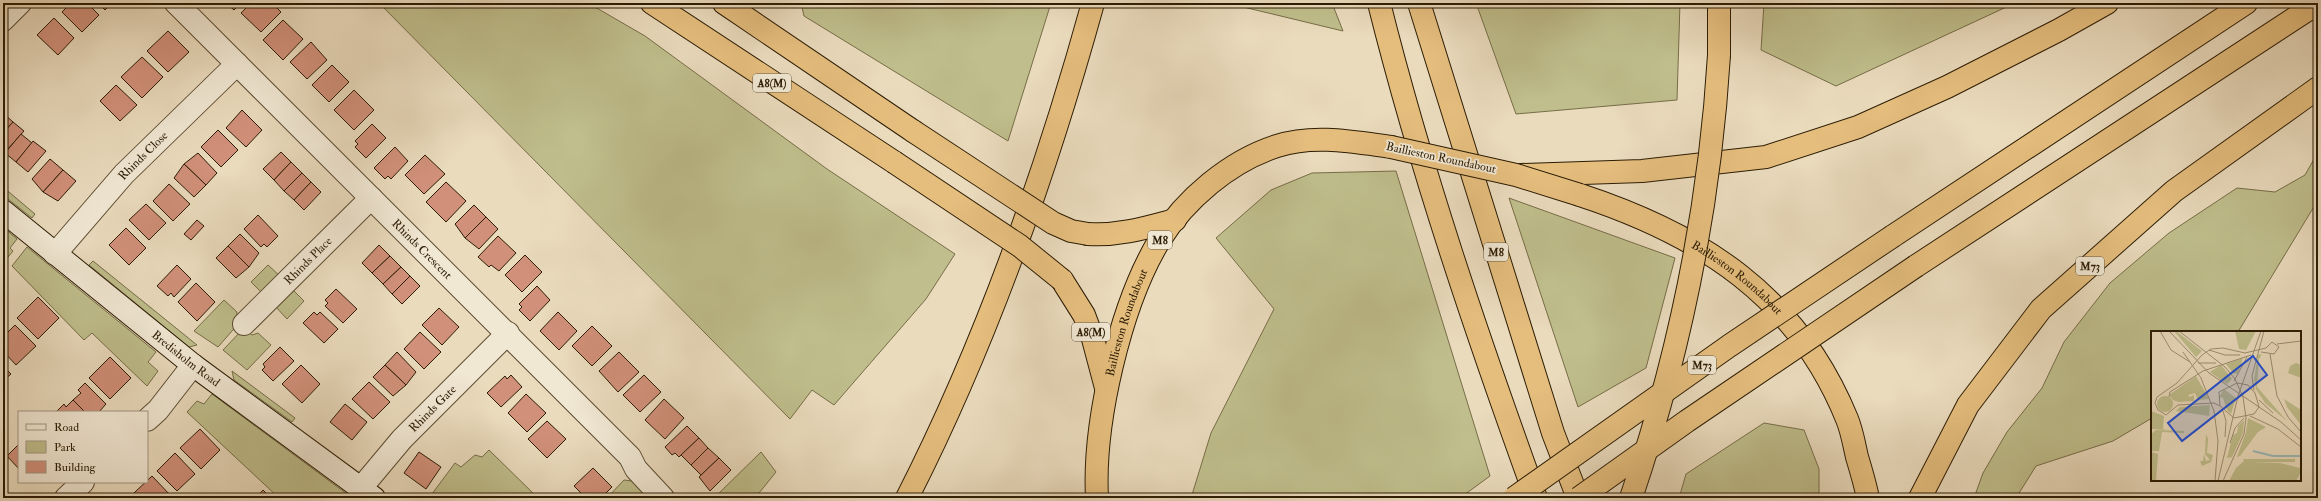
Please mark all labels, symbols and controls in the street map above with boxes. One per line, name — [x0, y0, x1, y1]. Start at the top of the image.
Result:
road number: A8(M) — [753, 74, 791, 92]
street label: Rhinds Close — [115, 128, 171, 183]
street label: Baillieston Roundabout — [1385, 139, 1497, 177]
street label: Rhinds Crescent — [389, 216, 455, 282]
road number: M8 — [1148, 231, 1172, 249]
street label: Rhinds Place — [281, 234, 335, 288]
street label: Baillieston Roundabout — [1689, 237, 1786, 318]
road number: M8 — [1484, 243, 1508, 261]
road number: M73 — [2076, 257, 2104, 275]
street label: Baillieston Roundabout — [1102, 266, 1151, 378]
road number: A8(M) — [1072, 323, 1110, 341]
street label: Bredisholm Road — [149, 327, 223, 390]
inset map — [2151, 331, 2301, 481]
road number: M73 — [1688, 356, 1716, 374]
street label: Rhinds Gate — [406, 382, 459, 435]
legend — [18, 411, 148, 483]
text: Road — [54, 420, 79, 435]
text: Park — [54, 440, 76, 455]
text: Building — [54, 460, 97, 475]

